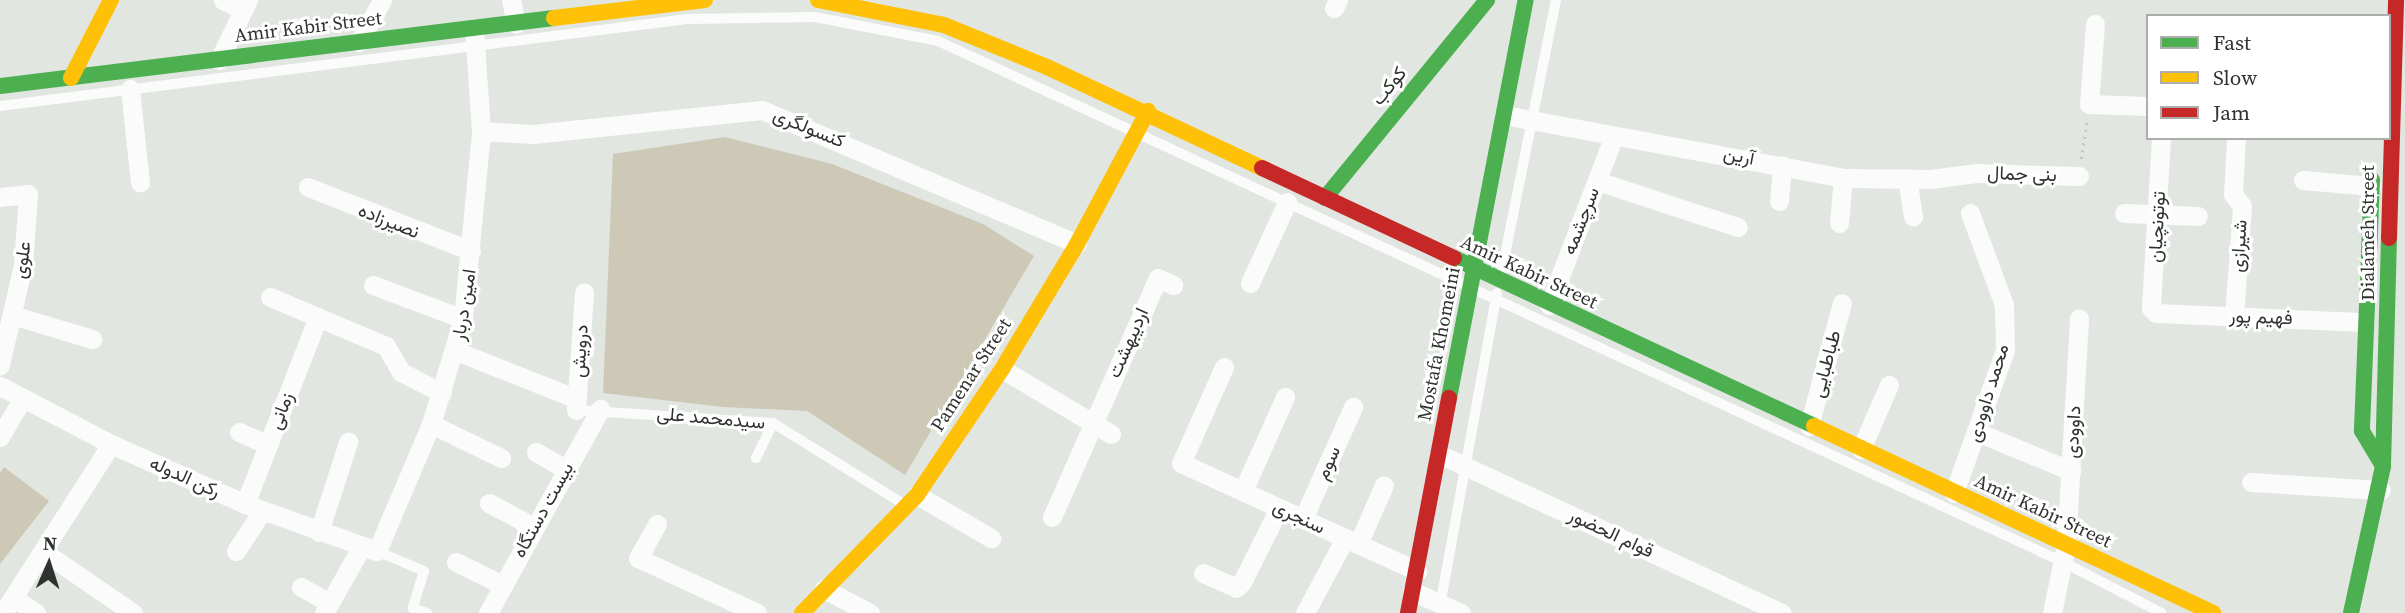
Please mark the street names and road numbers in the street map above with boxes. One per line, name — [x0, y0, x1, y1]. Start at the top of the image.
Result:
street label: Amir Kabir Street — [233, 7, 383, 47]
street label: کوکب — [1367, 62, 1411, 110]
street label: کنسولگری — [770, 103, 848, 153]
street label: آرین — [1722, 142, 1756, 170]
street label: بنی جمال — [1987, 161, 2057, 187]
street label: Dialameh Street — [2357, 165, 2379, 301]
street label: سرچشمه — [1558, 184, 1604, 258]
street label: توتونچیان — [2144, 191, 2170, 263]
street label: نصیرزاده — [355, 198, 423, 244]
street label: شیرازی — [2226, 219, 2252, 273]
street label: Amir Kabir Street — [1457, 230, 1601, 314]
street label: علوی — [8, 240, 36, 280]
street label: Mostafa Khomeini — [1413, 265, 1465, 423]
street label: امین دربار — [447, 267, 481, 343]
street label: اردیبهشت — [1102, 304, 1154, 382]
street label: فهیم پور — [2229, 305, 2293, 329]
street label: Pamenar Street — [926, 314, 1016, 436]
street label: درویش — [567, 324, 593, 378]
street label: طباطبایی — [1806, 328, 1846, 400]
street label: محمد داوودی — [1962, 341, 2014, 445]
street label: زمانی — [264, 389, 298, 433]
street label: سیدمحمد علی — [656, 402, 766, 434]
street label: داوودی — [2060, 405, 2086, 459]
street label: سوم — [1311, 442, 1345, 484]
street label: رکن الدوله — [146, 451, 224, 503]
street label: بیست دستگاه — [507, 458, 579, 562]
street label: Amir Kabir Street — [1971, 469, 2115, 553]
street label: سنجری — [1269, 495, 1329, 539]
street label: قوام الحضور — [1565, 503, 1657, 563]

